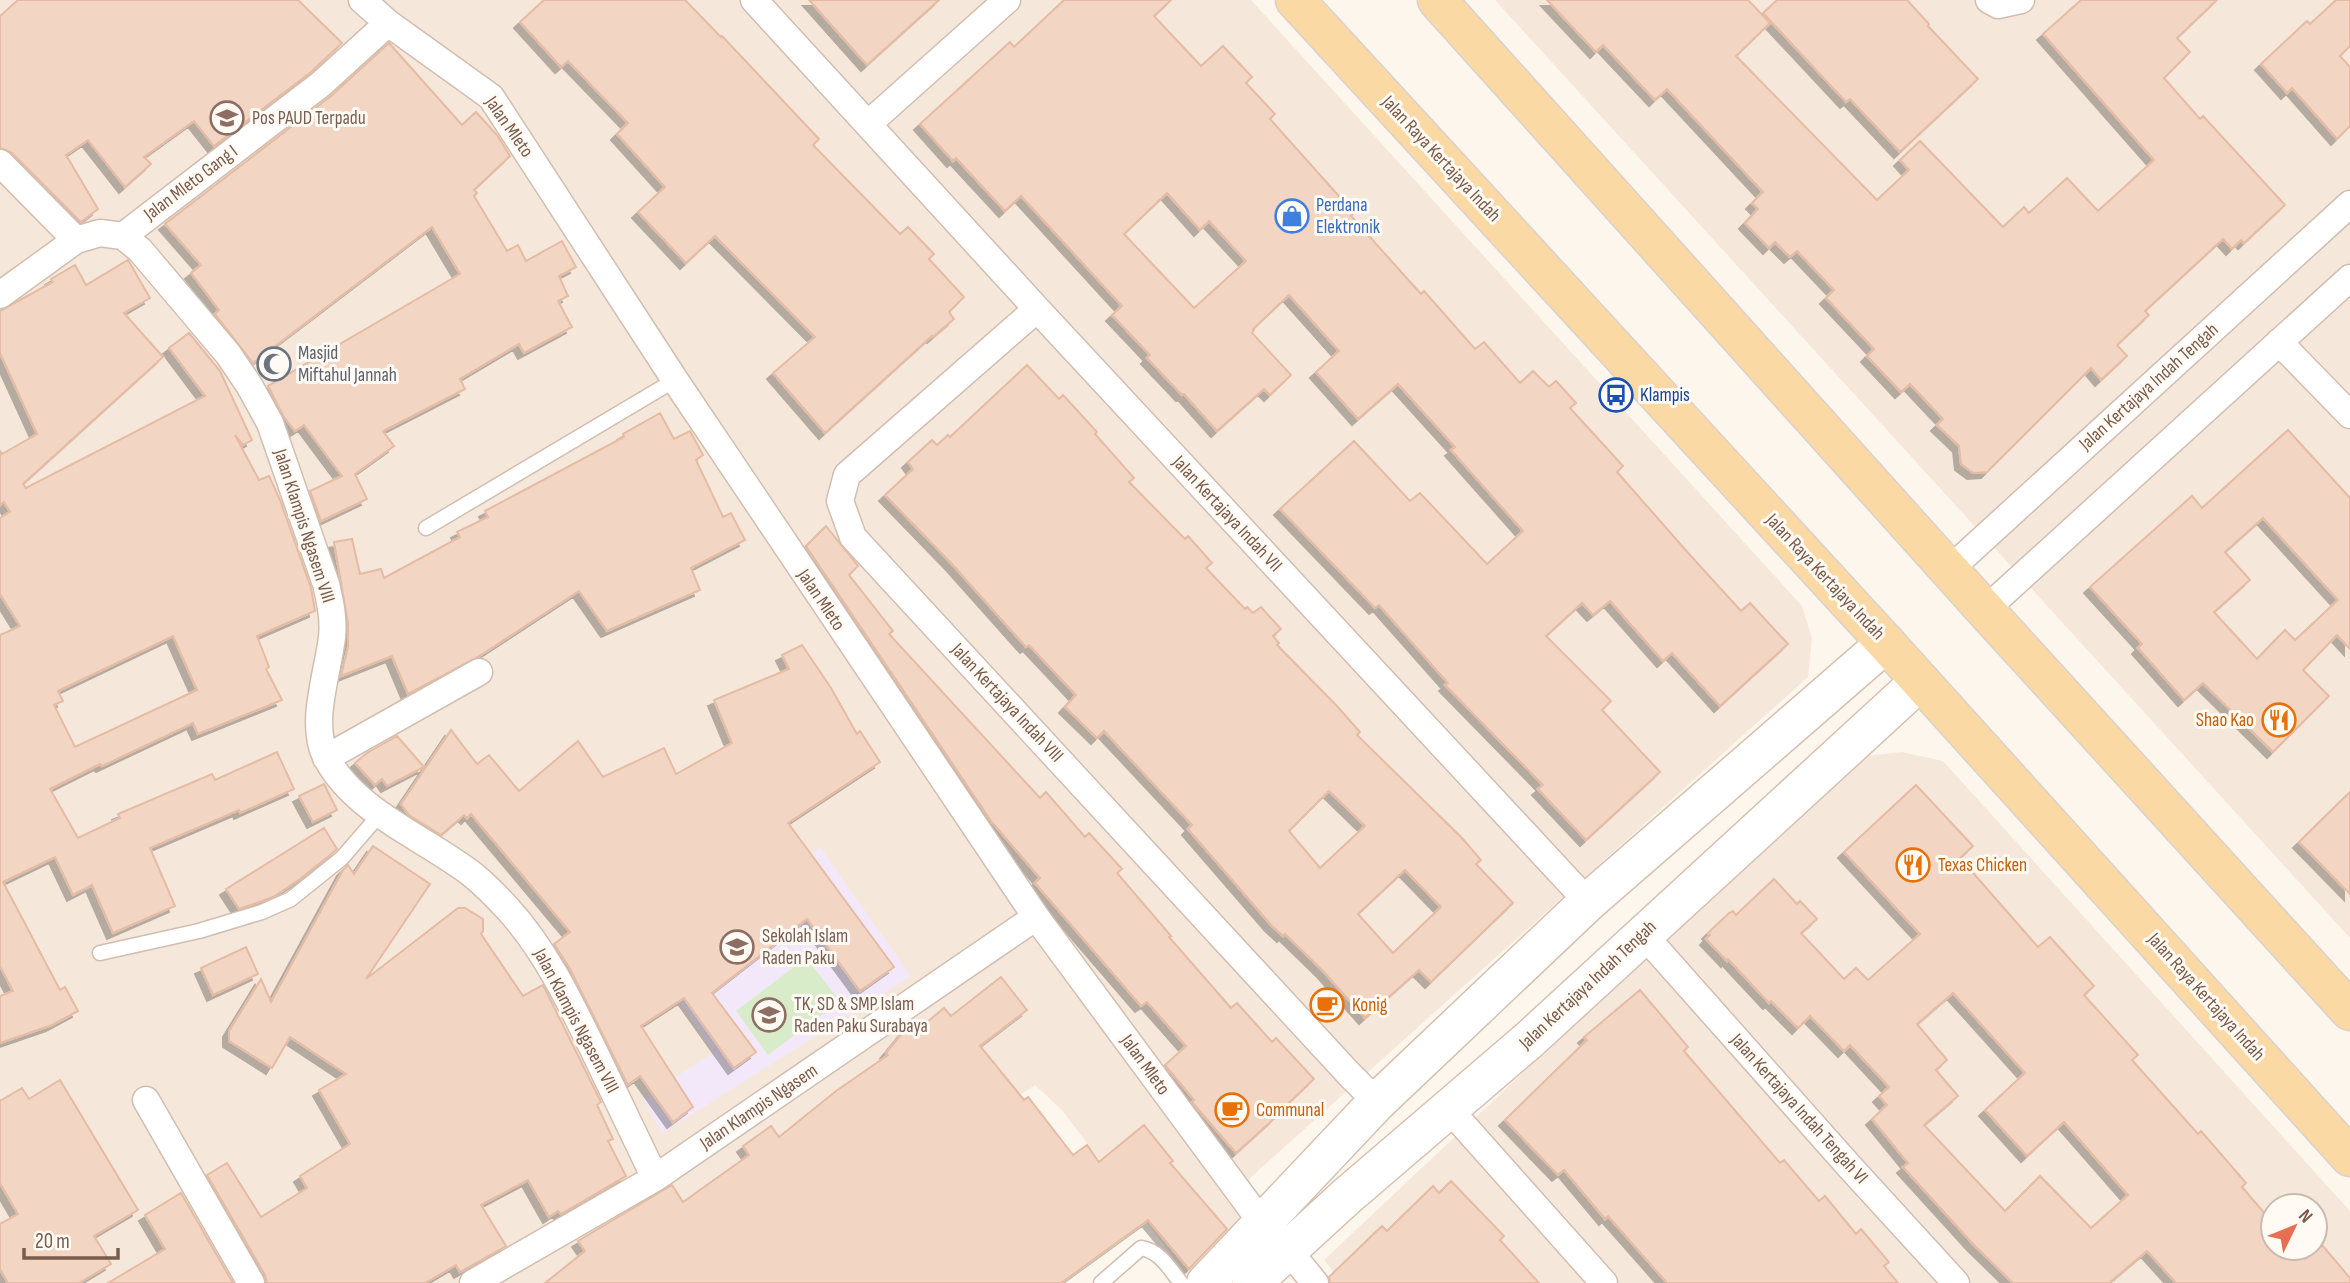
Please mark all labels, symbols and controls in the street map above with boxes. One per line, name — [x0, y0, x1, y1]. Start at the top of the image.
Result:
street label: Jalan Raya Kertajaya Indah — [1376, 90, 1505, 227]
street label: Jalan Mleto — [479, 91, 538, 162]
school or university icon: Pos PAUD Terpadu — [208, 99, 246, 137]
place label: Pos PAUD Terpadu — [252, 107, 366, 130]
street label: Jalan Mleto Gang I — [139, 140, 242, 226]
place label: Perdana Elektronik — [1316, 194, 1381, 239]
shop icon: Perdana Elektronik — [1273, 197, 1311, 235]
street label: Jalan Kertajaya Indah Tengah — [2074, 319, 2223, 456]
place label: Masjid Miftahul Jannah — [298, 342, 397, 387]
mosque icon: Masjid Miftahul Jannah — [255, 345, 293, 383]
bus stop icon: Klampis — [1597, 376, 1635, 414]
place label: Klampis — [1640, 384, 1690, 407]
street label: Jalan Klampis Ngasem VIII — [268, 445, 340, 606]
street label: Jalan Kertajaya Indah VII — [1167, 450, 1287, 577]
street label: Jalan Raya Kertajaya Indah — [1760, 508, 1889, 645]
street label: Jalan Mleto — [792, 564, 850, 635]
street label: Jalan Kertajaya Indah VIII — [945, 638, 1068, 767]
restaurant icon: Shao Kao — [2260, 701, 2298, 739]
place label: Shao Kao — [2196, 709, 2254, 732]
restaurant icon: Texas Chicken — [1894, 846, 1932, 884]
place label: Texas Chicken — [1938, 854, 2027, 877]
street label: Jalan Kertajaya Indah Tengah — [1514, 915, 1661, 1055]
place label: Sekolah Islam Raden Paku — [762, 925, 848, 970]
school or university icon: Sekolah Islam Raden Paku — [718, 928, 756, 966]
street label: Jalan Raya Kertajaya Indah — [2142, 928, 2269, 1066]
street label: Jalan Klampis Ngasem VIII — [528, 944, 624, 1097]
cafe icon: Konig — [1308, 986, 1346, 1024]
place label: TK, SD & SMP Islam Raden Paku Surabaya — [794, 993, 928, 1038]
place label: Konig — [1352, 994, 1388, 1017]
school or university icon: TK, SD & SMP Islam Raden Paku Surabaya — [750, 996, 788, 1034]
street label: Jalan Kertajaya Indah Tengah VI — [1725, 1028, 1873, 1189]
street label: Jalan Mleto — [1115, 1029, 1175, 1100]
street label: Jalan Klampis Ngasem — [695, 1059, 822, 1155]
cafe icon: Communal — [1213, 1091, 1251, 1129]
place label: Communal — [1256, 1099, 1324, 1122]
north arrow — [2259, 1192, 2329, 1262]
text: N — [2293, 1205, 2317, 1228]
scale bar — [24, 1216, 119, 1260]
text: 20 m — [35, 1229, 70, 1254]

